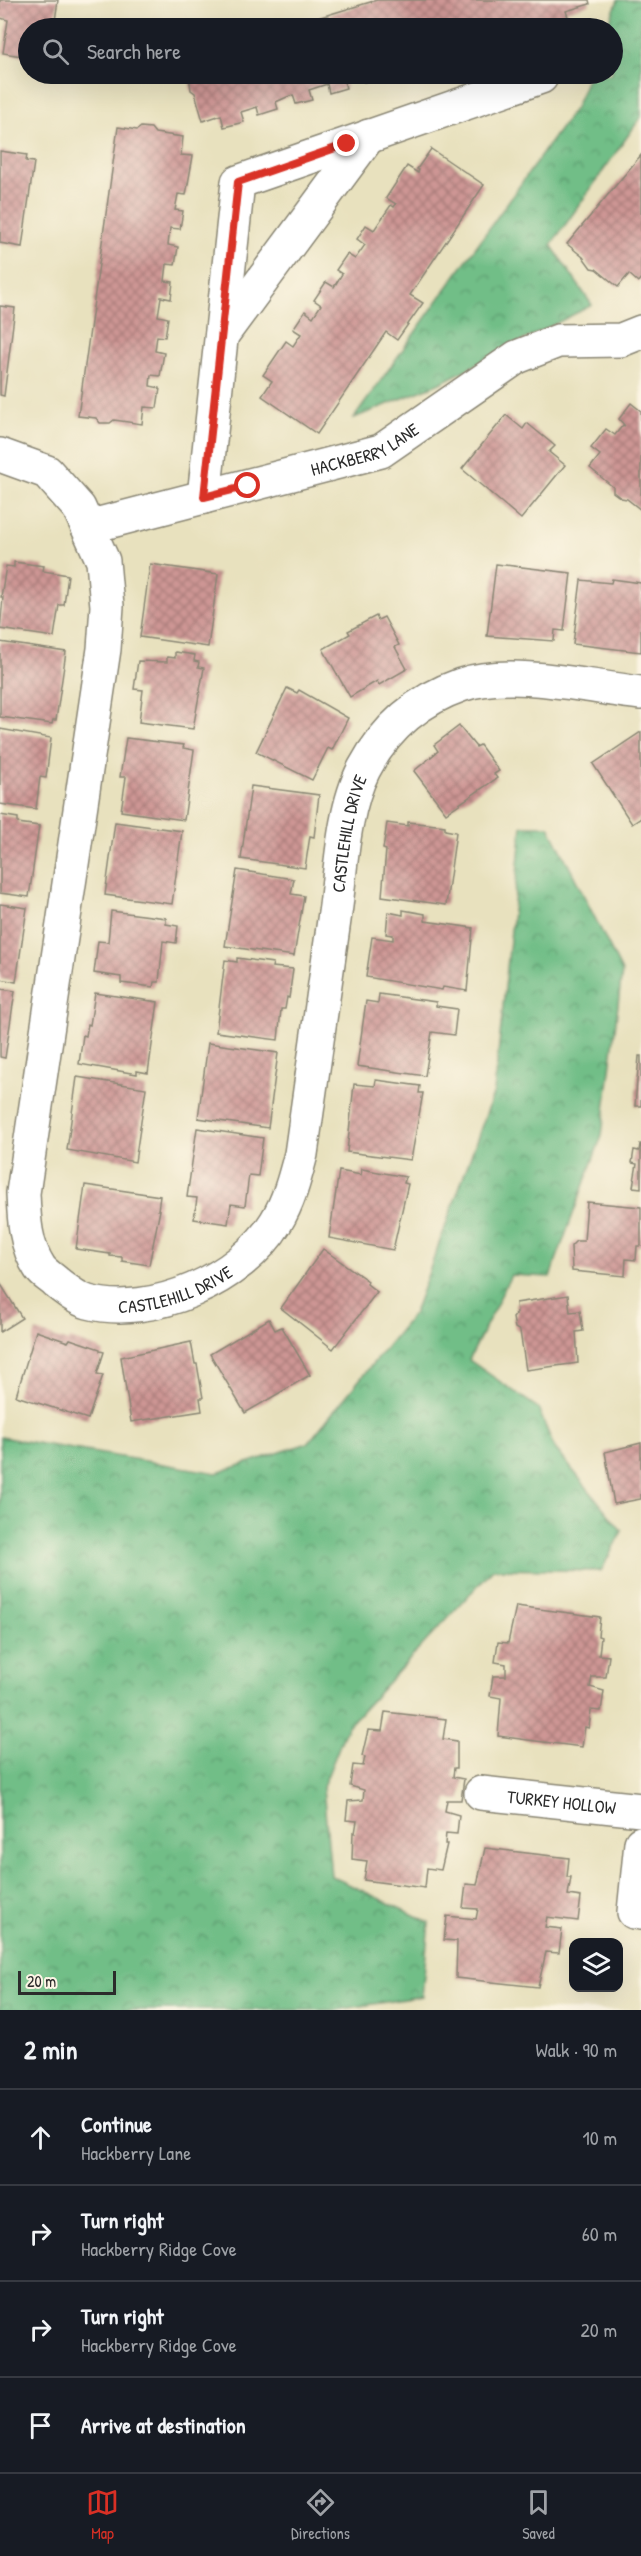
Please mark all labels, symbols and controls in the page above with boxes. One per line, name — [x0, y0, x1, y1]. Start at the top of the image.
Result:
search box — [18, 18, 623, 84]
icon: search — [39, 35, 72, 68]
text: Search here — [87, 36, 181, 66]
route end — [333, 130, 359, 156]
street label: HACKBERRY LANE — [308, 416, 423, 481]
route start — [234, 472, 260, 498]
street label: CASTLEHILL DRIVE — [325, 771, 372, 894]
street label: CASTLEHILL DRIVE — [118, 1259, 237, 1319]
street label: TURKEY HOLLOW — [506, 1783, 617, 1820]
map controls — [569, 1938, 623, 1992]
button: layers — [569, 1938, 623, 1992]
scale bar — [18, 1968, 116, 1996]
text: 20 m — [27, 1970, 56, 1992]
text: 2 min — [24, 2032, 77, 2067]
text: Walk · 90 m — [536, 2036, 617, 2063]
text: Continue — [81, 2109, 152, 2139]
icon: ahead — [24, 2121, 57, 2154]
text: 10 m — [583, 2124, 617, 2151]
text: Hackberry Lane — [81, 2139, 191, 2166]
text: Turn right — [81, 2205, 164, 2235]
icon: right — [24, 2217, 57, 2250]
text: 60 m — [582, 2220, 617, 2247]
text: Hackberry Ridge Cove — [81, 2235, 237, 2262]
text: Turn right — [81, 2301, 164, 2331]
icon: right — [24, 2313, 57, 2346]
text: 20 m — [580, 2316, 617, 2343]
text: Hackberry Ridge Cove — [81, 2331, 237, 2358]
icon: arrive — [24, 2409, 57, 2442]
text: Arrive at destination — [81, 2410, 246, 2440]
tab: Map — [86, 2486, 119, 2544]
tab: Directions — [291, 2486, 350, 2544]
tab: Saved — [522, 2486, 555, 2544]

